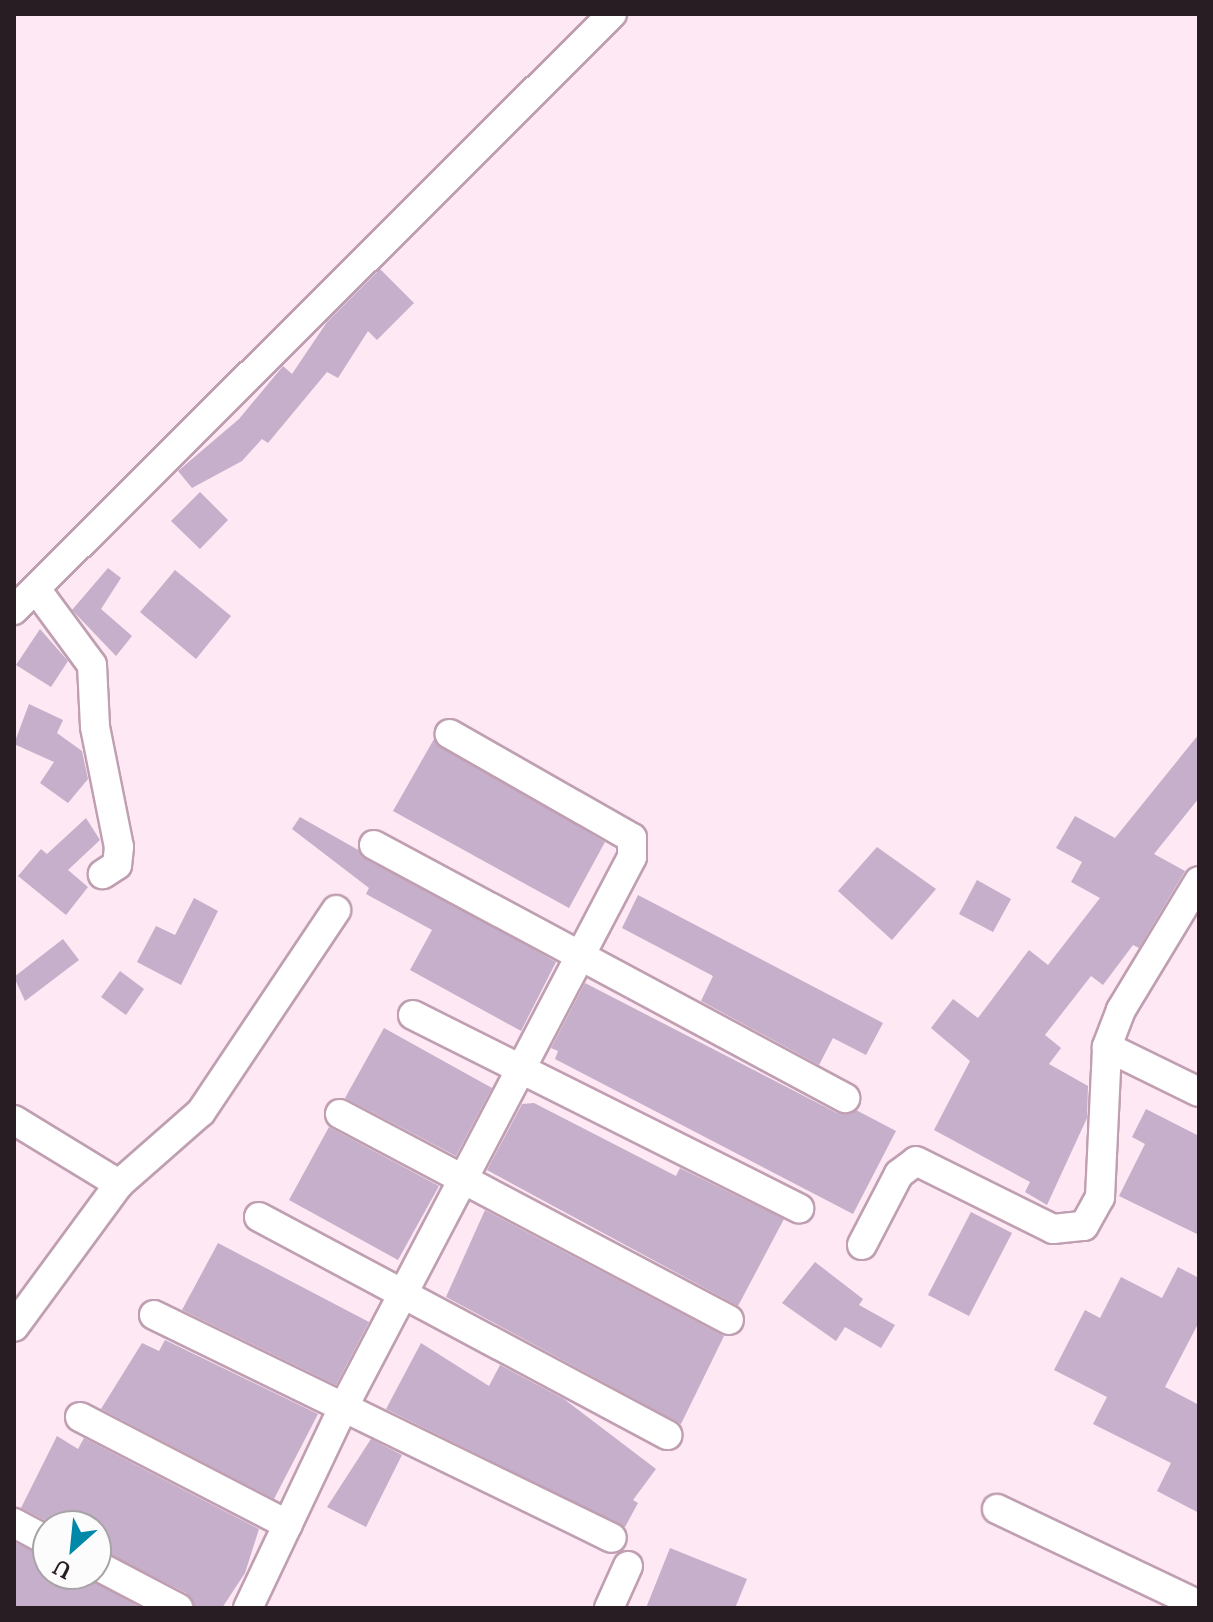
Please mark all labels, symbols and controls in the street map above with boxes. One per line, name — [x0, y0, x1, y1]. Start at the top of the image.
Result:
north arrow — [32, 1510, 112, 1590]
text: U — [48, 1553, 76, 1586]

